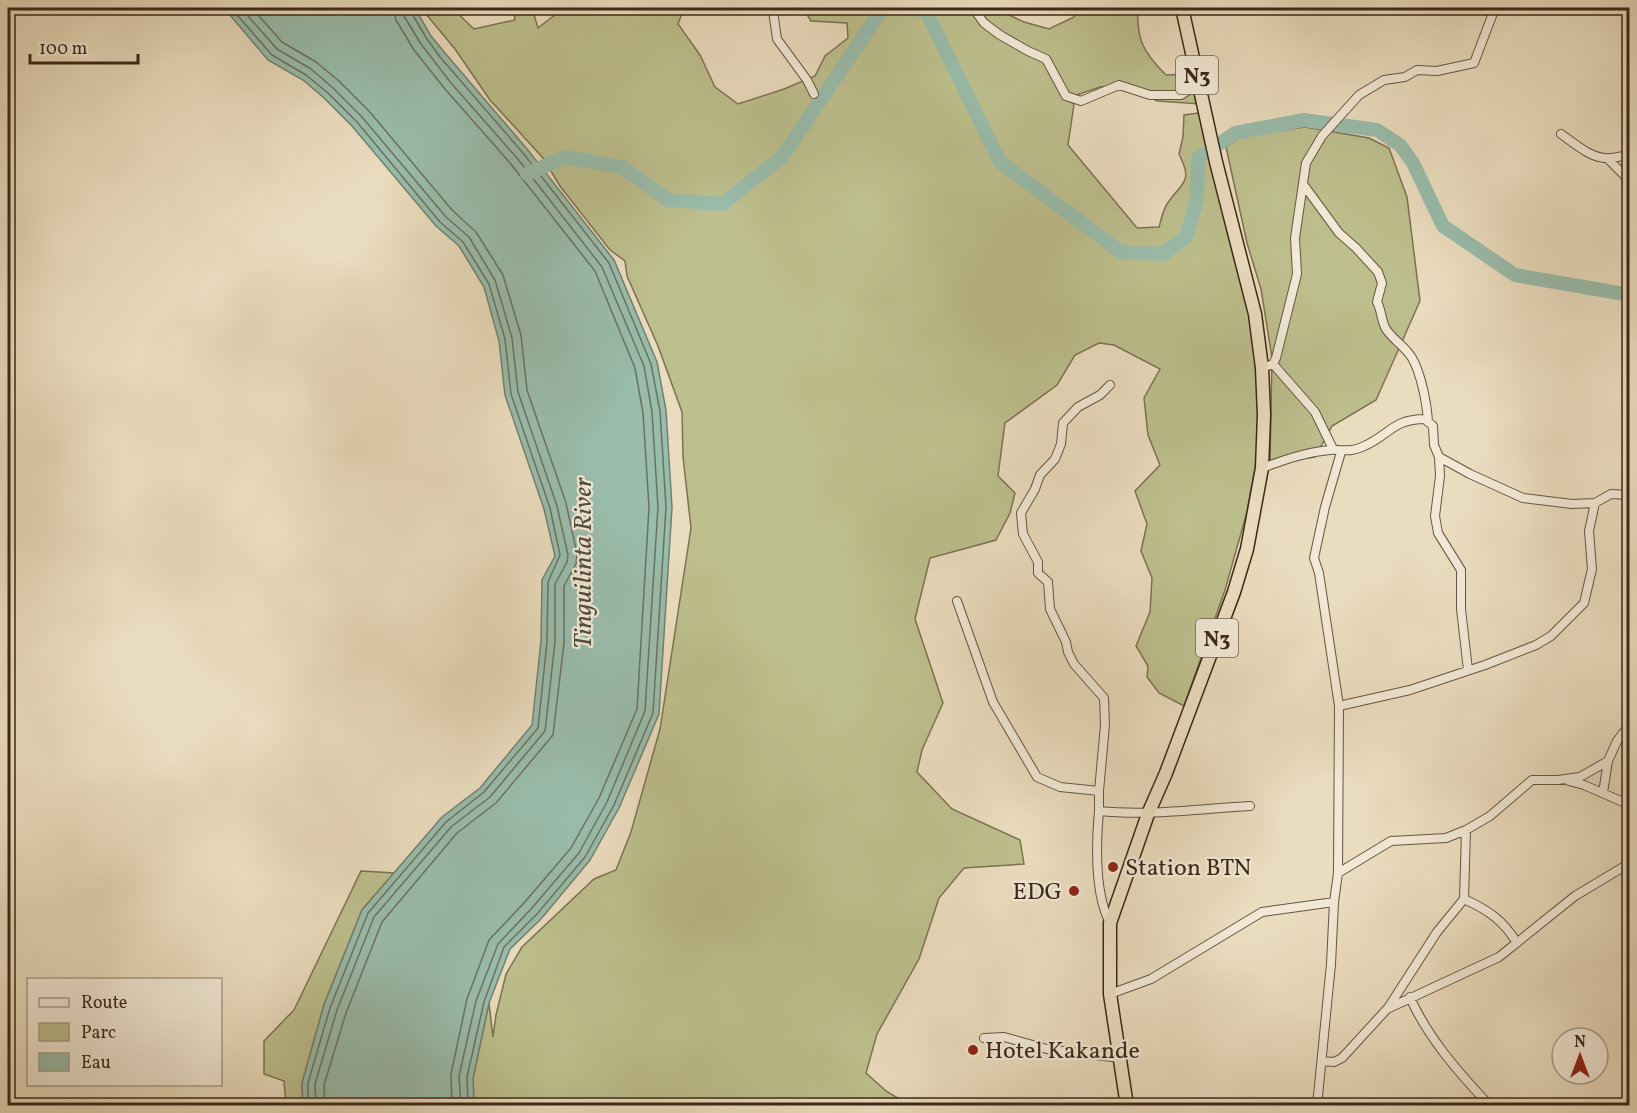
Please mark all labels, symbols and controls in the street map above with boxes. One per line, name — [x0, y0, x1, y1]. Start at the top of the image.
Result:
scale bar — [30, 27, 138, 65]
text: 100 m — [39, 37, 88, 62]
road number: N3 — [1176, 56, 1218, 94]
water label: Tinguilinta River — [566, 477, 602, 649]
road number: N3 — [1196, 619, 1238, 657]
place label: Station BTN — [1125, 852, 1251, 886]
marker: Station BTN — [1106, 860, 1120, 874]
place label: EDG — [1013, 876, 1062, 910]
marker: EDG — [1067, 884, 1081, 898]
legend — [27, 978, 222, 1086]
text: Route — [81, 991, 127, 1016]
text: Parc — [81, 1021, 116, 1046]
north arrow — [1550, 1026, 1610, 1086]
text: N — [1574, 1032, 1586, 1054]
place label: Hotel Kakande — [985, 1035, 1140, 1069]
marker: Hotel Kakande — [966, 1043, 980, 1057]
text: Eau — [81, 1051, 111, 1076]

